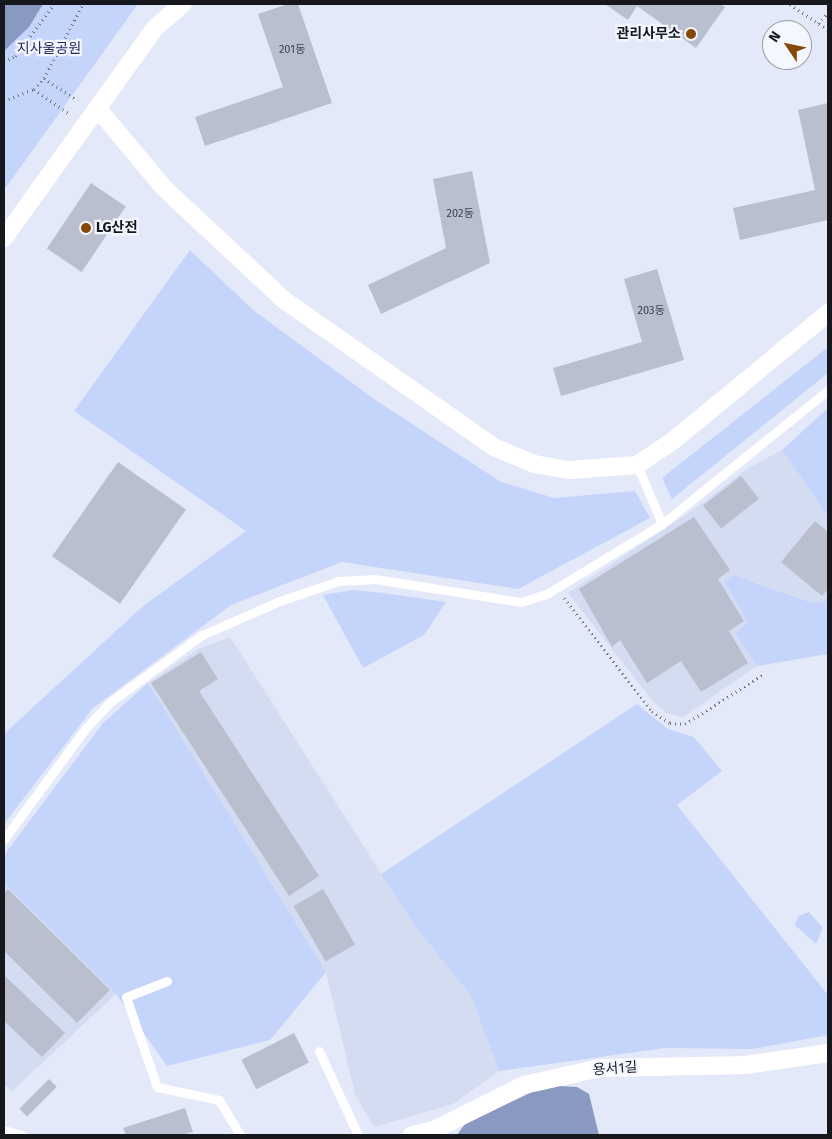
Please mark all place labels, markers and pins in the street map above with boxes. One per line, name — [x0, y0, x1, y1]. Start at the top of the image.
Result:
place label: 관리사무소 — [617, 26, 681, 42]
marker: 관리사무소 — [685, 28, 697, 40]
place label: LG산전 — [96, 220, 137, 236]
marker: LG산전 — [80, 222, 92, 234]

